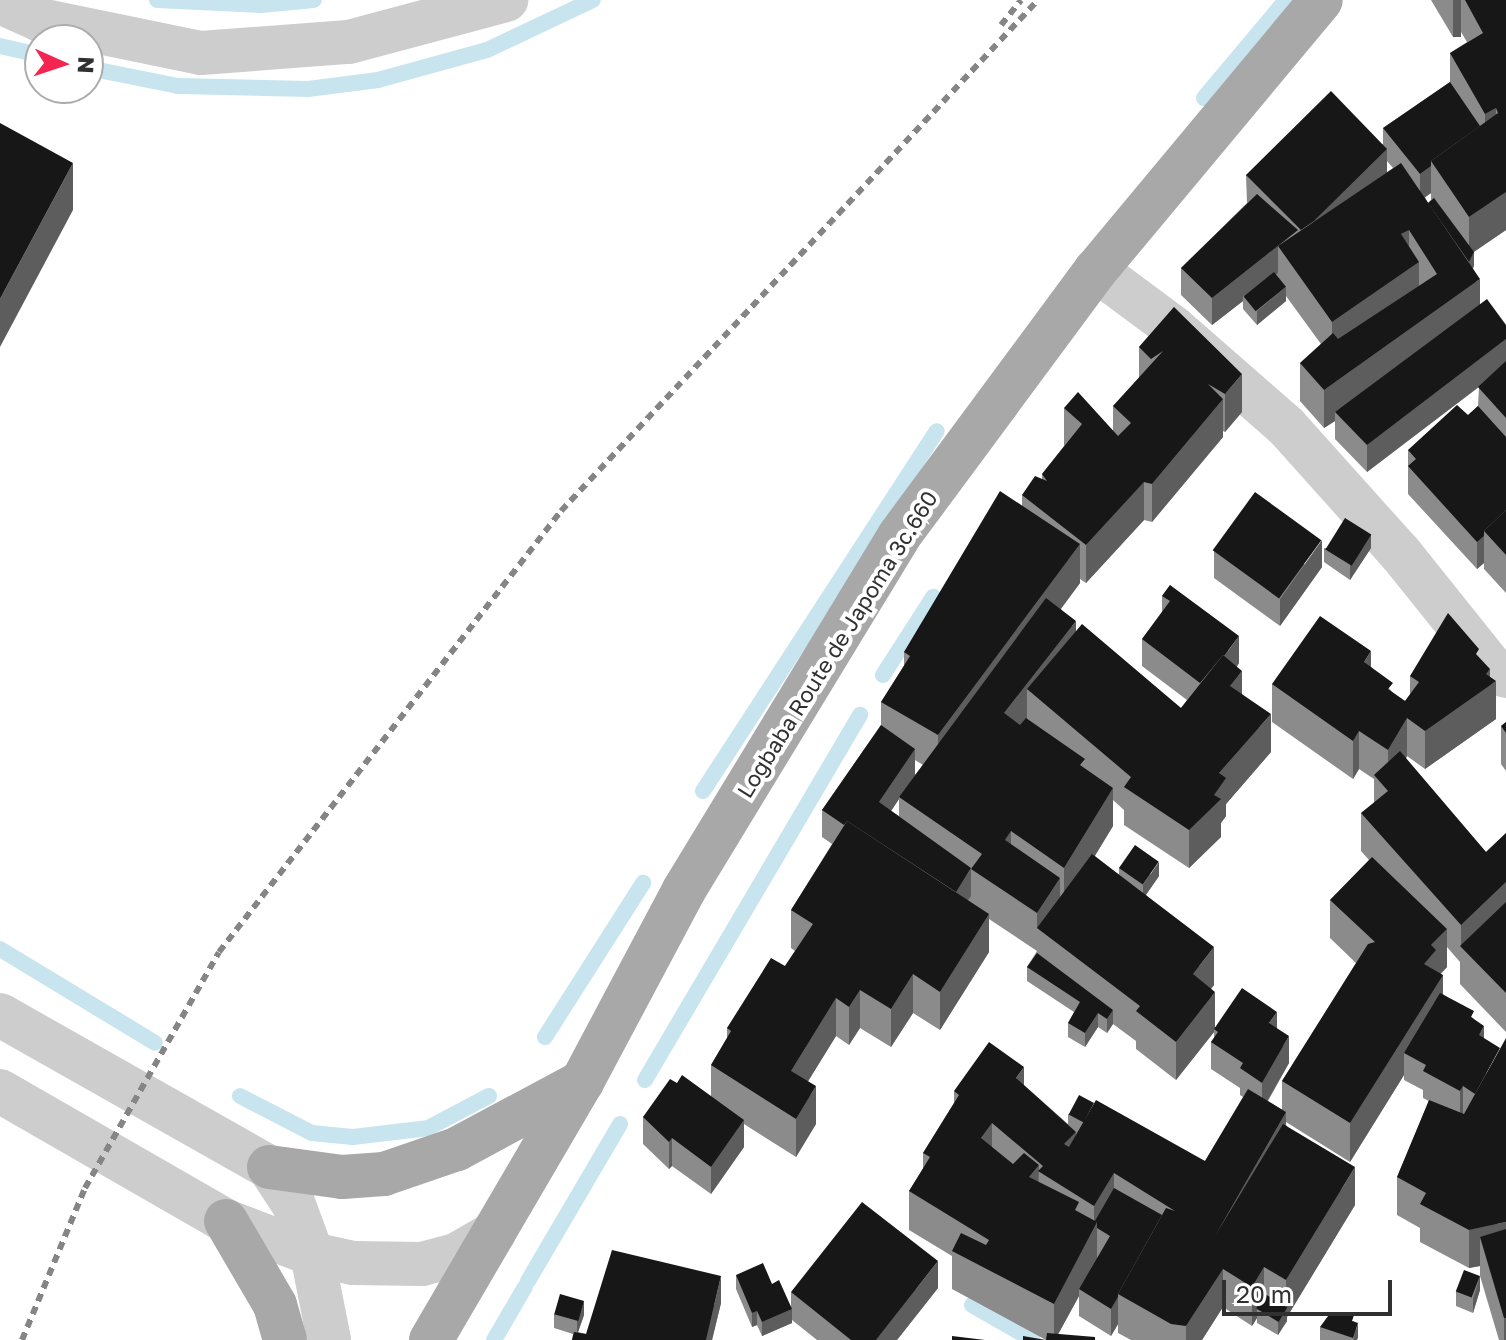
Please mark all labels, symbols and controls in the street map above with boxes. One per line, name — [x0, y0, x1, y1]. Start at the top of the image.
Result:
north arrow — [24, 24, 104, 104]
text: N — [73, 56, 100, 74]
street label: Logbaba Route de Japoma 3c.660 — [731, 486, 943, 802]
scale bar — [1226, 1264, 1396, 1314]
text: 20 m — [1236, 1279, 1292, 1308]

